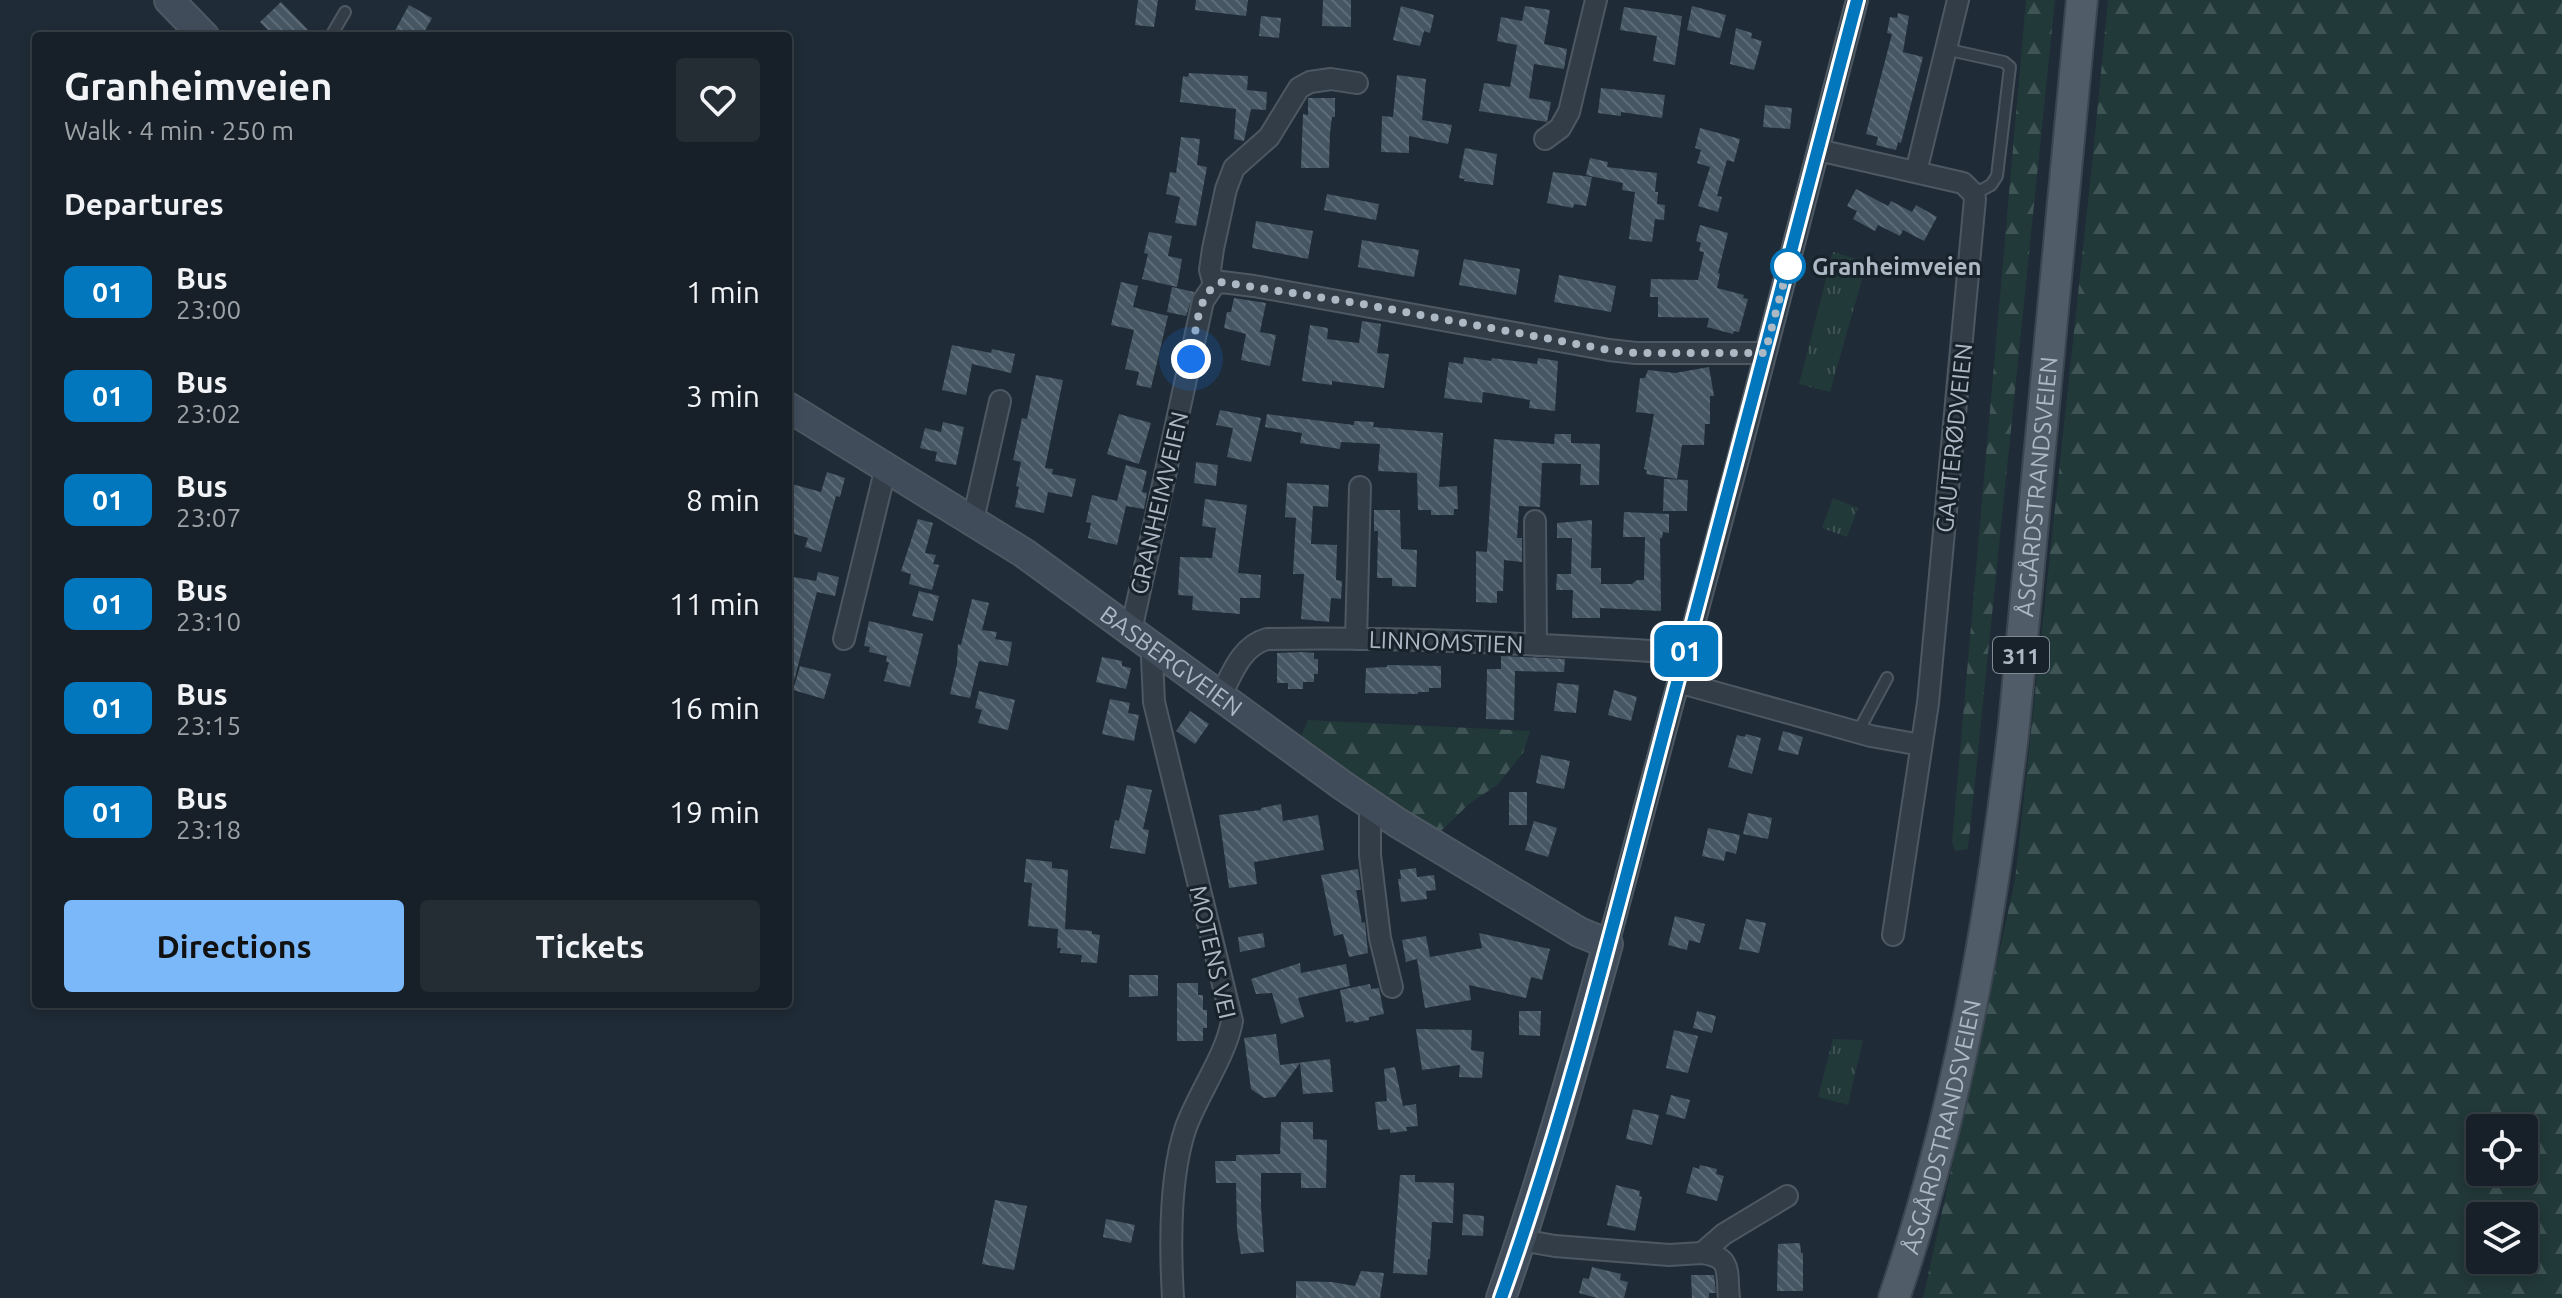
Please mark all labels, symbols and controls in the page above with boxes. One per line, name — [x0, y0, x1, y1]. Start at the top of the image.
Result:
button: heart — [676, 58, 760, 142]
text: Granheimveien — [64, 65, 332, 107]
text: Walk · 4 min · 250 m — [64, 116, 294, 145]
text: Departures — [64, 187, 224, 221]
marker: Granheimveien — [1771, 249, 1805, 283]
place label: Granheimveien — [1812, 253, 1982, 280]
text: Bus — [176, 261, 228, 295]
text: 1 min — [686, 275, 760, 309]
text: 01 — [92, 276, 124, 307]
text: 23:00 — [176, 295, 241, 324]
your location — [1171, 339, 1211, 379]
street label: GAUTERØDVEIEN — [1931, 342, 1977, 534]
street label: ÅSGÅRDSTRANDSVEIEN — [2011, 355, 2062, 618]
text: Bus — [176, 365, 228, 399]
text: 3 min — [686, 379, 760, 413]
text: 01 — [92, 380, 124, 411]
text: 23:02 — [176, 399, 241, 428]
street label: GRANHEIMVEIEN — [1125, 409, 1193, 597]
text: Bus — [176, 469, 228, 503]
text: 8 min — [686, 483, 760, 517]
text: 01 — [92, 484, 124, 515]
text: 23:07 — [176, 503, 241, 532]
text: Bus — [176, 573, 228, 607]
text: 11 min — [669, 587, 760, 621]
text: 01 — [92, 588, 124, 619]
street label: BASBERGVEIEN — [1095, 600, 1248, 721]
text: 23:10 — [176, 607, 241, 636]
line badge: 01 — [1650, 625, 1722, 677]
street label: LINNOMSTIEN — [1368, 626, 1524, 658]
text: 01 — [1670, 635, 1702, 666]
road number: 311 — [1993, 637, 2049, 673]
text: Bus — [176, 677, 228, 711]
text: 16 min — [669, 691, 760, 725]
text: 01 — [92, 692, 124, 723]
text: 23:15 — [176, 711, 241, 740]
text: Bus — [176, 781, 228, 815]
text: 19 min — [669, 795, 760, 829]
text: 01 — [92, 796, 124, 827]
text: 23:18 — [176, 815, 241, 844]
street label: MOTENS VEI — [1185, 883, 1241, 1021]
button: Directions — [64, 900, 404, 992]
button: Tickets — [420, 900, 760, 992]
street label: ÅSGÅRDSTRANDSVEIEN — [1896, 997, 1986, 1257]
map controls — [2466, 1114, 2538, 1274]
button: locate — [2466, 1114, 2538, 1186]
button: layers — [2466, 1202, 2538, 1274]

